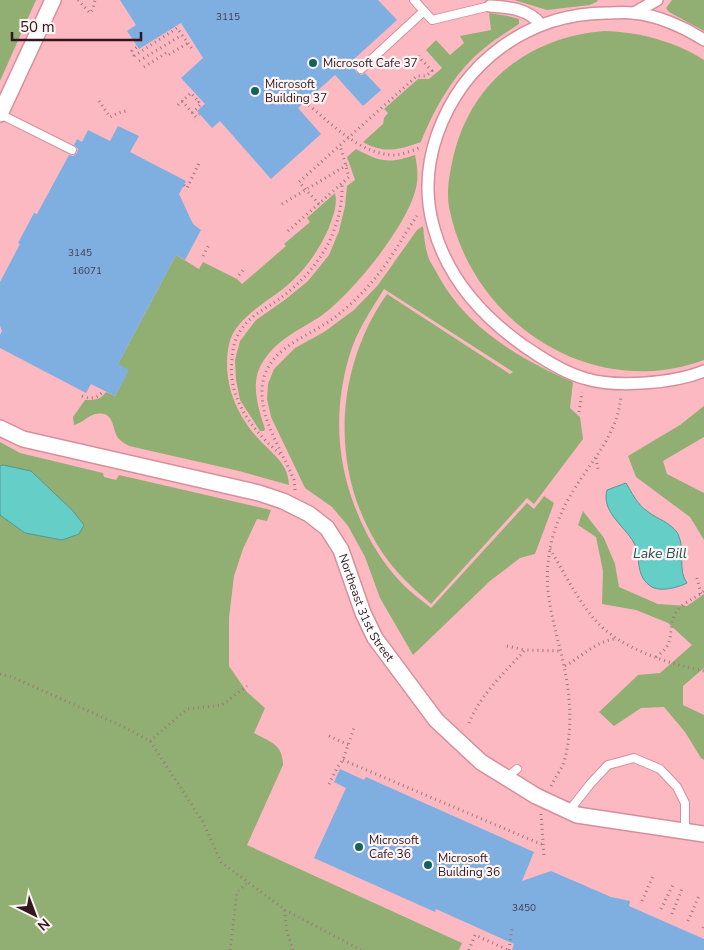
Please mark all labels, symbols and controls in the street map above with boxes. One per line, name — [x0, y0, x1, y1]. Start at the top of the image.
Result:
scale bar — [12, 10, 141, 42]
house number: 3115 — [216, 10, 240, 24]
text: 50 m — [20, 17, 55, 37]
place label: Microsoft Cafe 37 — [323, 55, 418, 71]
marker: Microsoft Cafe 37 — [307, 57, 319, 69]
place label: Microsoft Building 37 — [265, 76, 327, 106]
marker: Microsoft Building 37 — [249, 85, 261, 97]
house number: 3145 — [68, 246, 92, 260]
house number: 16071 — [72, 264, 102, 278]
water label: Lake Bill — [633, 544, 687, 563]
street label: Northeast 31st Street — [335, 552, 398, 665]
place label: Microsoft Cafe 36 — [369, 832, 420, 862]
marker: Microsoft Cafe 36 — [353, 841, 365, 853]
place label: Microsoft Building 36 — [438, 850, 500, 880]
marker: Microsoft Building 36 — [422, 859, 434, 871]
north arrow — [10, 890, 60, 940]
house number: 3450 — [512, 901, 536, 915]
text: N — [33, 914, 54, 935]

